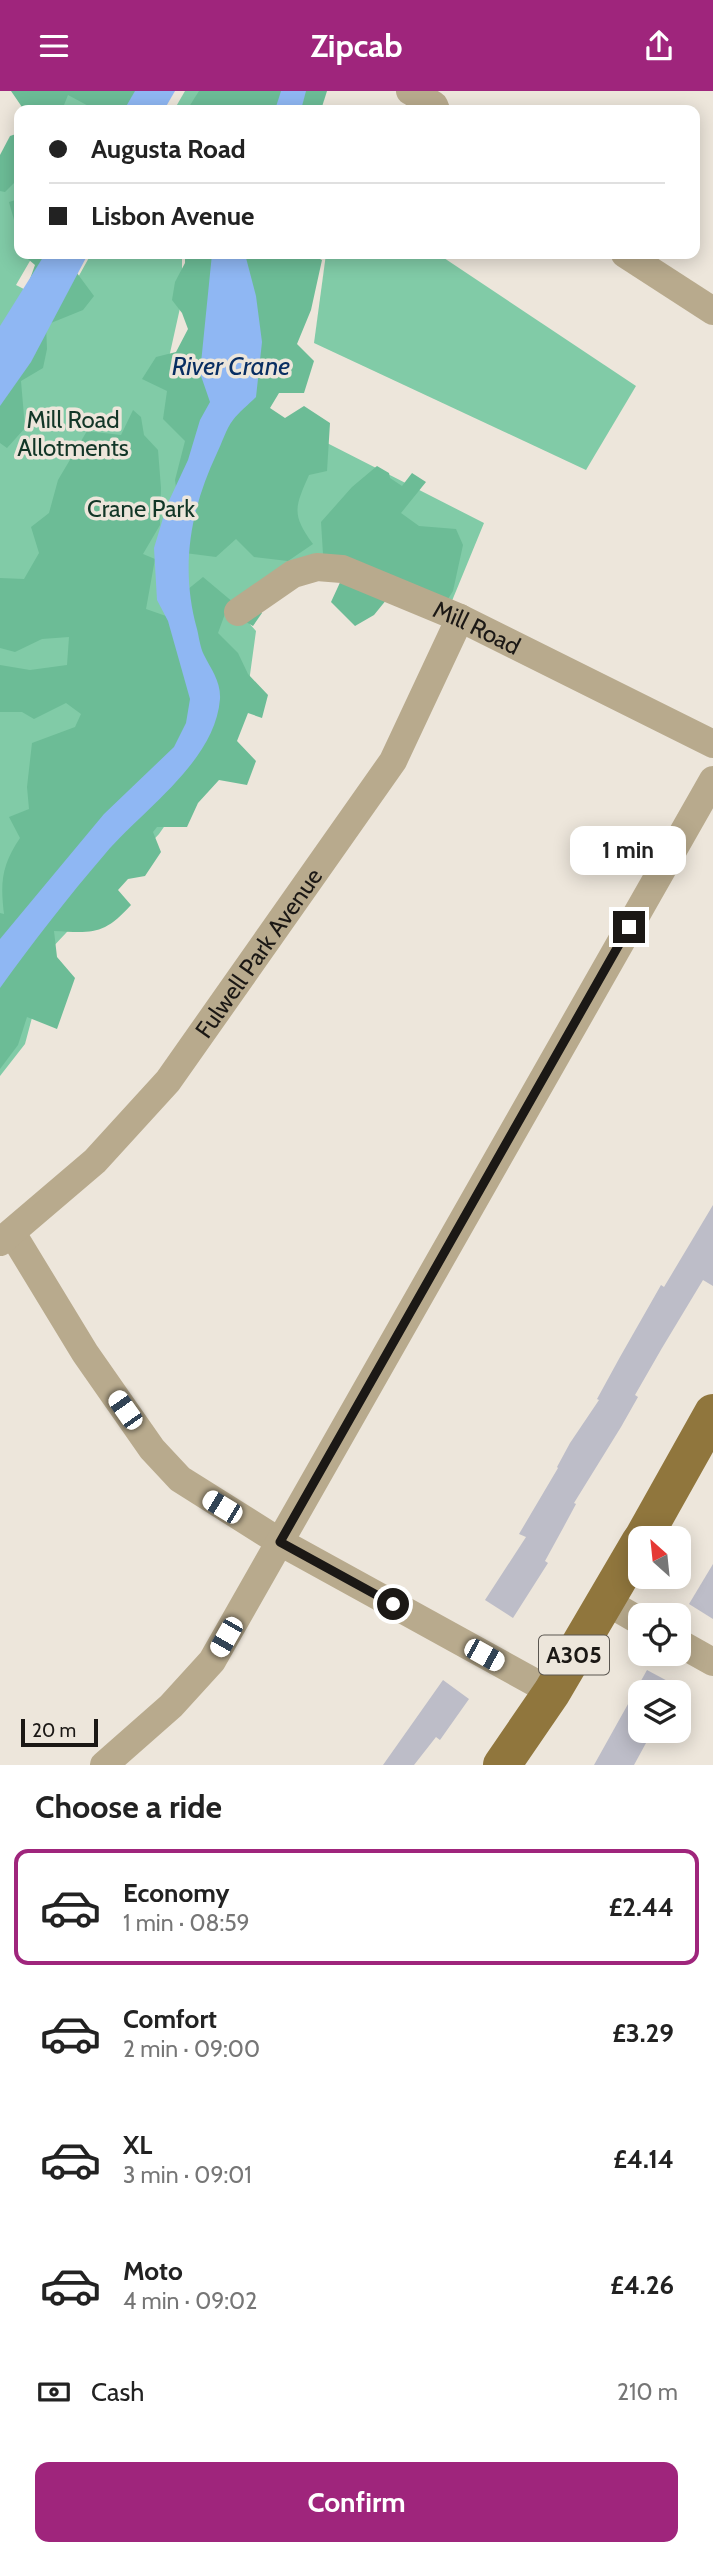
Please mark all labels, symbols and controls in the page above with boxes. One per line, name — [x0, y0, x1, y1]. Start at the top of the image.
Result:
text: Zipcab — [310, 26, 403, 65]
icon: menu — [35, 27, 73, 65]
icon: share — [640, 27, 678, 65]
text: Augusta Road — [91, 133, 246, 165]
text: Lisbon Avenue — [91, 200, 255, 232]
water label: River Crane — [172, 350, 290, 382]
park label: Mill Road Allotments — [17, 405, 129, 462]
park label: Crane Park — [87, 494, 195, 523]
street label: Mill Road — [429, 594, 525, 660]
callout: 1 min — [571, 825, 687, 875]
text: 1 min — [602, 836, 654, 864]
street label: Fulwell Park Avenue — [189, 862, 328, 1043]
route end — [613, 911, 645, 943]
car — [105, 1387, 146, 1433]
car — [199, 1487, 246, 1527]
north arrow — [628, 1526, 691, 1589]
map controls — [628, 1526, 691, 1743]
route start — [377, 1588, 409, 1620]
button: locate — [628, 1603, 691, 1666]
car — [207, 1614, 246, 1660]
road number: A305 — [539, 1635, 609, 1674]
car — [461, 1636, 508, 1674]
button: layers — [628, 1680, 691, 1743]
scale bar — [21, 1716, 98, 1748]
text: 20 m — [32, 1719, 76, 1742]
text: Choose a ride — [35, 1787, 222, 1826]
icon: car — [39, 1876, 102, 1939]
text: Economy — [123, 1877, 229, 1909]
text: £2.44 — [609, 1891, 674, 1923]
text: 1 min · 08:59 — [123, 1909, 250, 1937]
icon: car — [39, 2002, 102, 2065]
text: Comfort — [123, 2003, 217, 2035]
text: £3.29 — [612, 2017, 674, 2049]
text: 2 min · 09:00 — [123, 2035, 260, 2063]
icon: car — [39, 2128, 102, 2191]
text: XL — [123, 2129, 152, 2161]
text: £4.14 — [613, 2143, 674, 2175]
text: 3 min · 09:01 — [123, 2161, 252, 2189]
icon: car — [39, 2254, 102, 2317]
text: Moto — [123, 2255, 183, 2287]
text: £4.26 — [610, 2269, 674, 2301]
text: 4 min · 09:02 — [123, 2287, 257, 2315]
icon: cash — [35, 2373, 73, 2411]
text: Cash — [91, 2376, 144, 2408]
text: 210 m — [617, 2378, 678, 2406]
button: Confirm — [35, 2462, 678, 2542]

